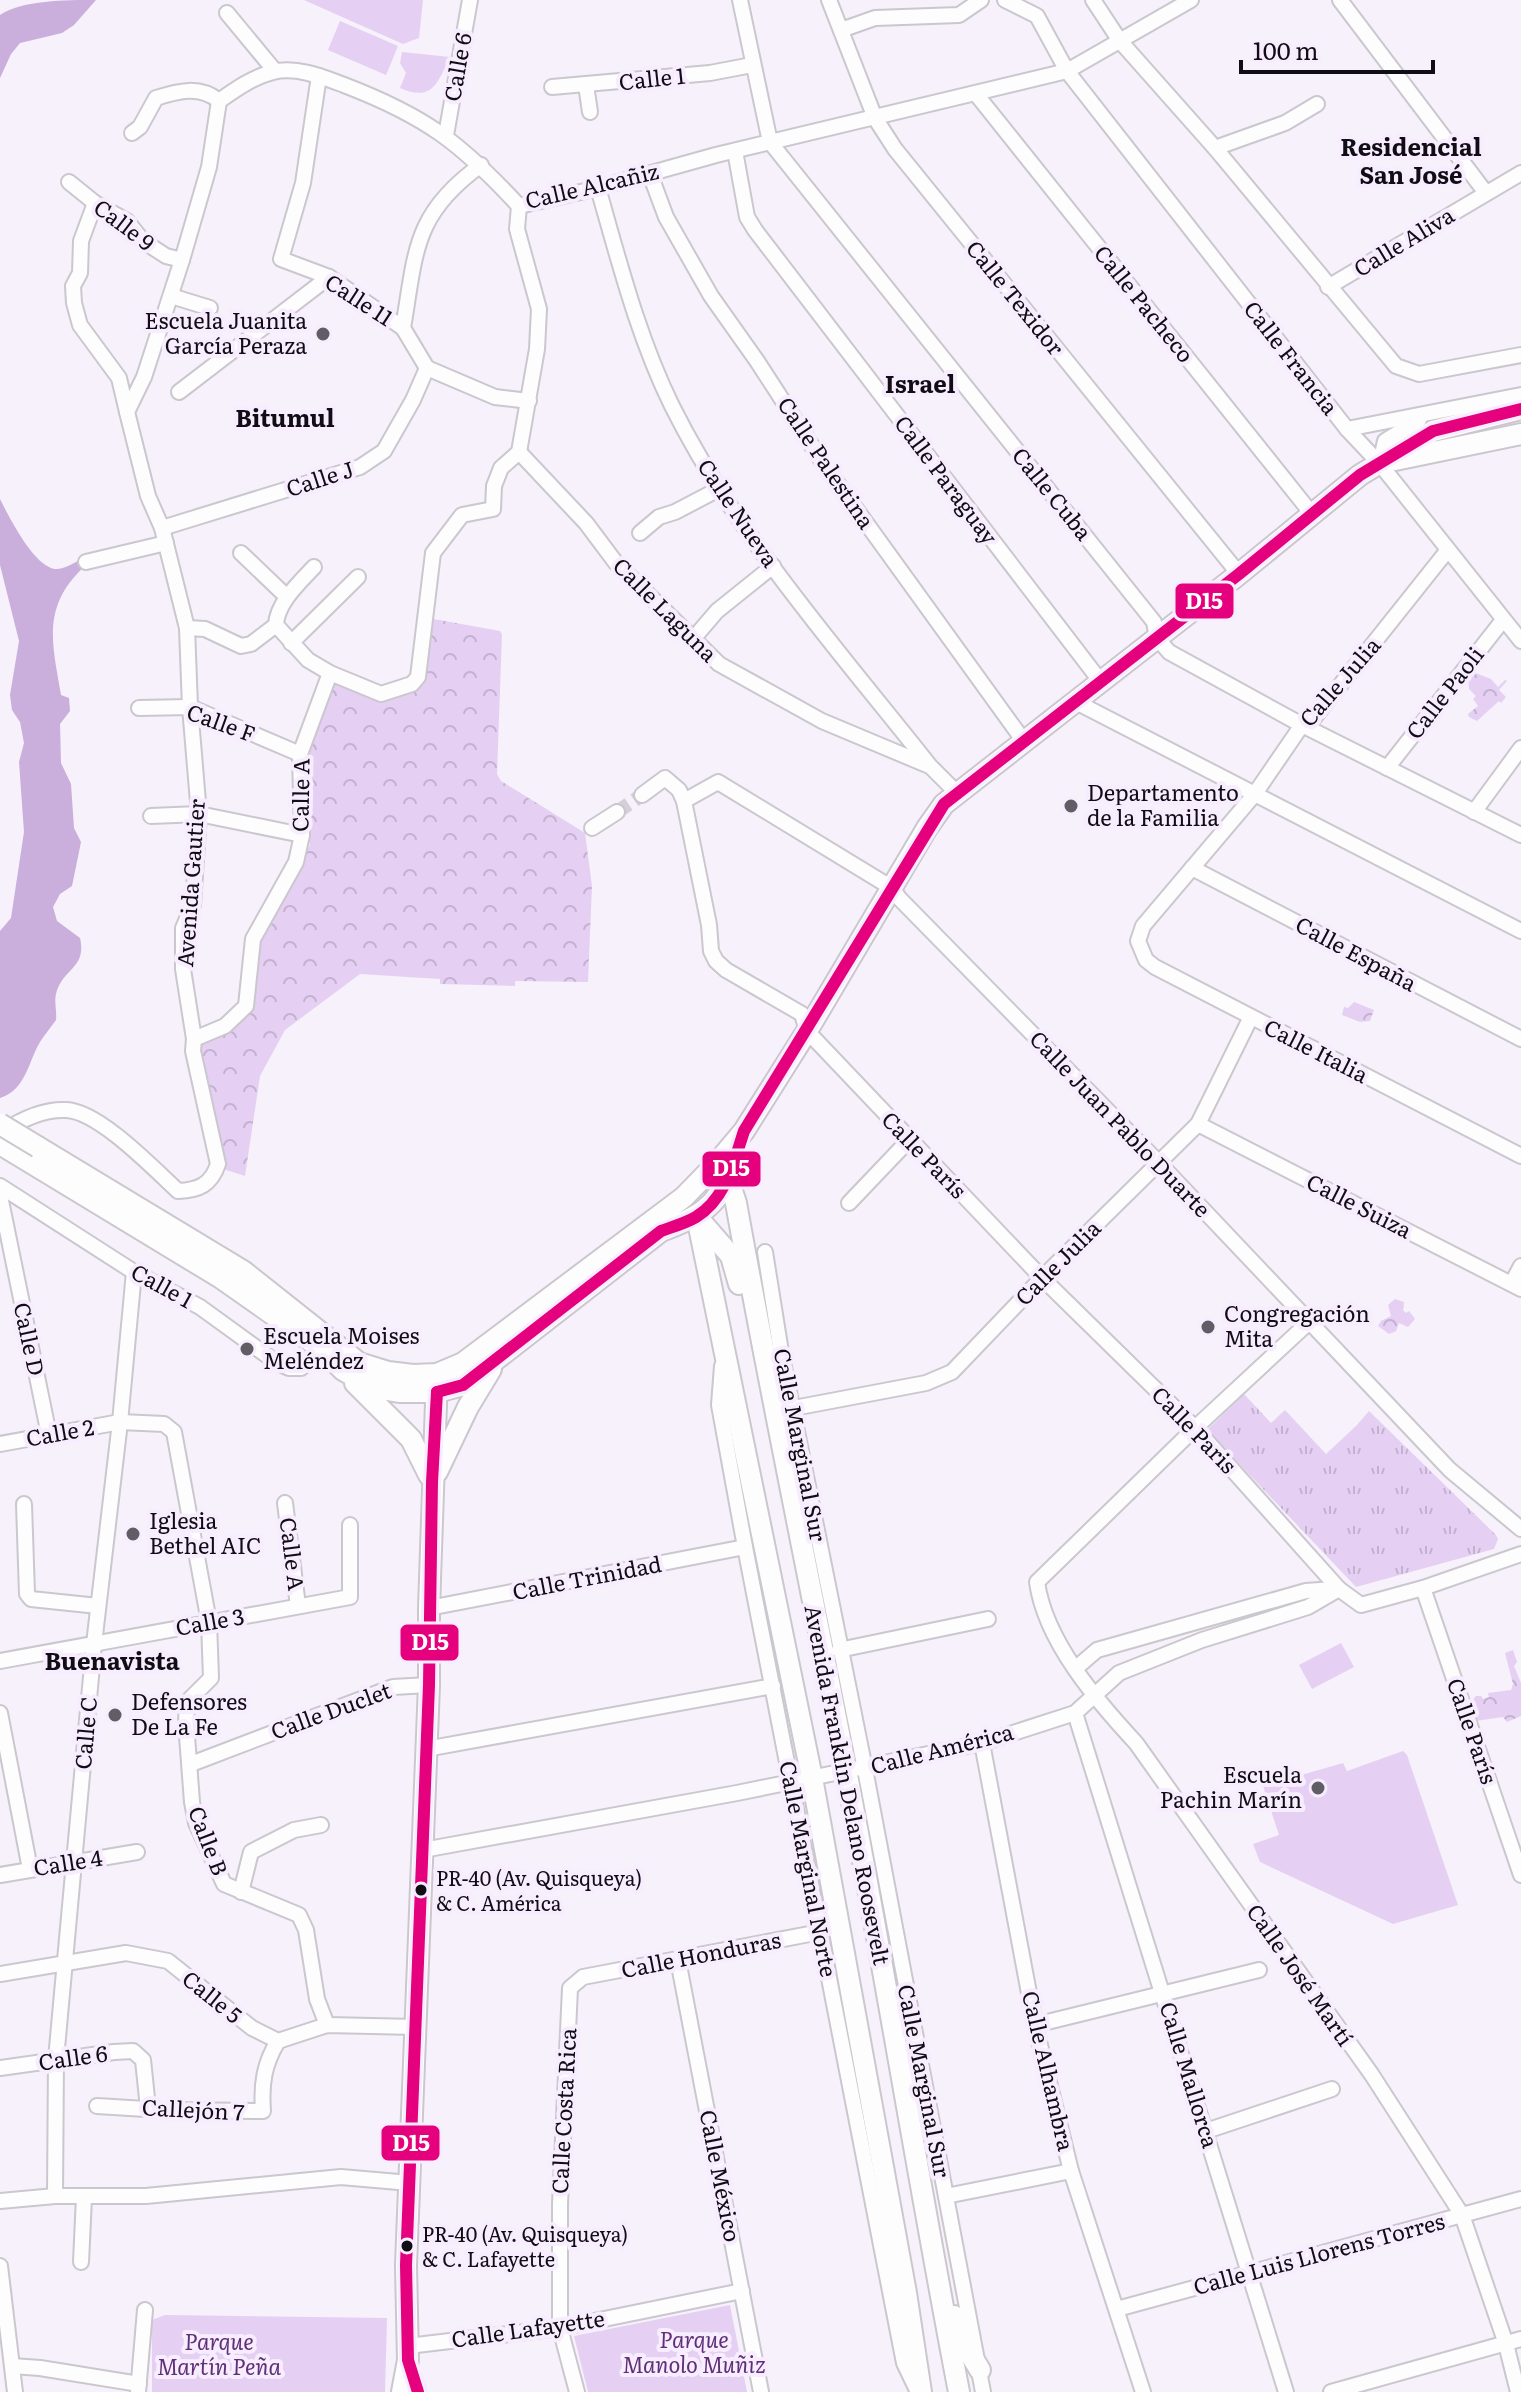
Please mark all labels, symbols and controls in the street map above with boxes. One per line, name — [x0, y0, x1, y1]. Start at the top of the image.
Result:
scale bar — [1241, 24, 1433, 74]
street label: Calle 6 — [434, 30, 479, 104]
text: 100 m — [1253, 32, 1319, 67]
street label: Calle 1 — [617, 58, 687, 97]
district label: Residencial San José — [1340, 128, 1482, 191]
street label: Calle Alcañiz — [522, 153, 662, 216]
street label: Calle 9 — [87, 190, 162, 258]
street label: Calle Aliva — [1347, 198, 1460, 284]
street label: Calle Texidor — [959, 232, 1073, 362]
street label: Calle Pacheco — [1087, 237, 1203, 369]
street label: Calle 11 — [319, 264, 400, 333]
street label: Calle Francia — [1237, 293, 1347, 421]
place label: Escuela Juanita García Peraza — [144, 303, 307, 361]
marker: Escuela Juanita García Peraza — [314, 325, 332, 343]
district label: Israel — [885, 365, 956, 400]
street label: Calle Palestina — [771, 389, 884, 535]
district label: Bitumul — [235, 399, 335, 434]
street label: Calle Paraguay — [888, 408, 1007, 551]
street label: Calle Cuba — [1005, 439, 1101, 547]
street label: Calle J — [281, 451, 358, 504]
street label: Calle Nueva — [691, 451, 788, 573]
street label: Calle Laguna — [606, 549, 726, 669]
line badge: D15 — [1174, 582, 1235, 620]
text: D15 — [1185, 583, 1223, 616]
street label: Calle Julia — [1291, 629, 1387, 733]
street label: Calle Paoli — [1397, 639, 1491, 745]
street label: Calle F — [183, 694, 260, 749]
street label: Calle A — [282, 758, 317, 832]
place label: Departamento de la Familia — [1087, 775, 1239, 833]
street label: Avenida Gautier — [167, 797, 212, 968]
marker: Departamento de la Familia — [1062, 797, 1080, 815]
street label: Calle España — [1290, 907, 1423, 999]
street label: Calle Italia — [1259, 1009, 1375, 1090]
street label: Calle Juan Pablo Duarte — [1023, 1022, 1219, 1224]
street label: Calle París — [875, 1103, 975, 1205]
line badge: D15 — [701, 1150, 762, 1188]
text: D15 — [712, 1150, 750, 1183]
street label: Calle Suiza — [1301, 1164, 1418, 1245]
street label: Calle Julia — [1007, 1211, 1107, 1312]
street label: Calle 1 — [126, 1254, 200, 1315]
place label: Congregación Mita — [1224, 1296, 1370, 1354]
street label: Calle D — [7, 1299, 54, 1378]
place label: Escuela Moises Meléndez — [263, 1318, 419, 1376]
marker: Congregación Mita — [1199, 1318, 1217, 1336]
marker: Escuela Moises Meléndez — [238, 1340, 256, 1358]
street label: Calle Marginal Sur — [767, 1345, 836, 1545]
street label: Calle Paris — [1145, 1378, 1245, 1480]
street label: Calle 2 — [23, 1409, 96, 1454]
place label: Iglesia Bethel AIC — [149, 1503, 261, 1561]
street label: Calle A — [273, 1515, 314, 1592]
marker: Iglesia Bethel AIC — [124, 1525, 142, 1543]
street label: Calle Trinidad — [509, 1546, 664, 1607]
street label: Calle 3 — [173, 1598, 247, 1643]
street label: Avenida Franklin Delano Roosevelt — [797, 1602, 900, 1968]
line badge: D15 — [399, 1623, 460, 1662]
text: D15 — [411, 1624, 449, 1657]
district label: Buenavista — [44, 1642, 180, 1677]
street label: Calle Duclet — [266, 1672, 395, 1747]
street label: Calle París — [1440, 1673, 1507, 1788]
place label: Defensores De La Fe — [131, 1684, 247, 1742]
street label: Calle C — [65, 1695, 104, 1771]
marker: Defensores De La Fe — [106, 1706, 124, 1724]
street label: Calle América — [867, 1714, 1017, 1781]
place label: Escuela Pachin Marín — [1160, 1757, 1302, 1815]
street label: Calle Marginal Norte — [772, 1758, 847, 1980]
marker: Escuela Pachin Marín — [1309, 1779, 1327, 1797]
street label: Calle B — [181, 1801, 238, 1880]
street label: Calle 4 — [31, 1840, 105, 1883]
place label: PR-40 (Av. Quisqueya) & C. América — [436, 1862, 642, 1917]
marker: PR-40 (Av. Quisqueya) & C. América — [413, 1882, 429, 1898]
street label: Calle José Martí — [1240, 1896, 1363, 2052]
street label: Calle Honduras — [618, 1922, 783, 1985]
street label: Calle 5 — [176, 1961, 250, 2030]
street label: Calle Marginal Sur — [891, 1981, 960, 2181]
street label: Calle Alhambra — [1015, 1987, 1084, 2154]
street label: Calle Mallorca — [1153, 1998, 1228, 2152]
street label: Calle Costa Rica — [542, 2027, 583, 2195]
street label: Calle 6 — [36, 2035, 110, 2078]
street label: Callejón 7 — [141, 2089, 245, 2128]
street label: Calle México — [693, 2107, 750, 2245]
line badge: D15 — [380, 2124, 441, 2162]
text: D15 — [392, 2125, 430, 2158]
street label: Calle Luis Llorens Torres — [1189, 2203, 1448, 2302]
place label: PR-40 (Av. Quisqueya) & C. Lafayette — [422, 2218, 628, 2273]
marker: PR-40 (Av. Quisqueya) & C. Lafayette — [399, 2238, 415, 2254]
street label: Calle Lafayette — [449, 2300, 607, 2355]
park label: Parque Manolo Muñiz — [623, 2322, 765, 2380]
park label: Parque Martín Peña — [157, 2324, 282, 2382]

